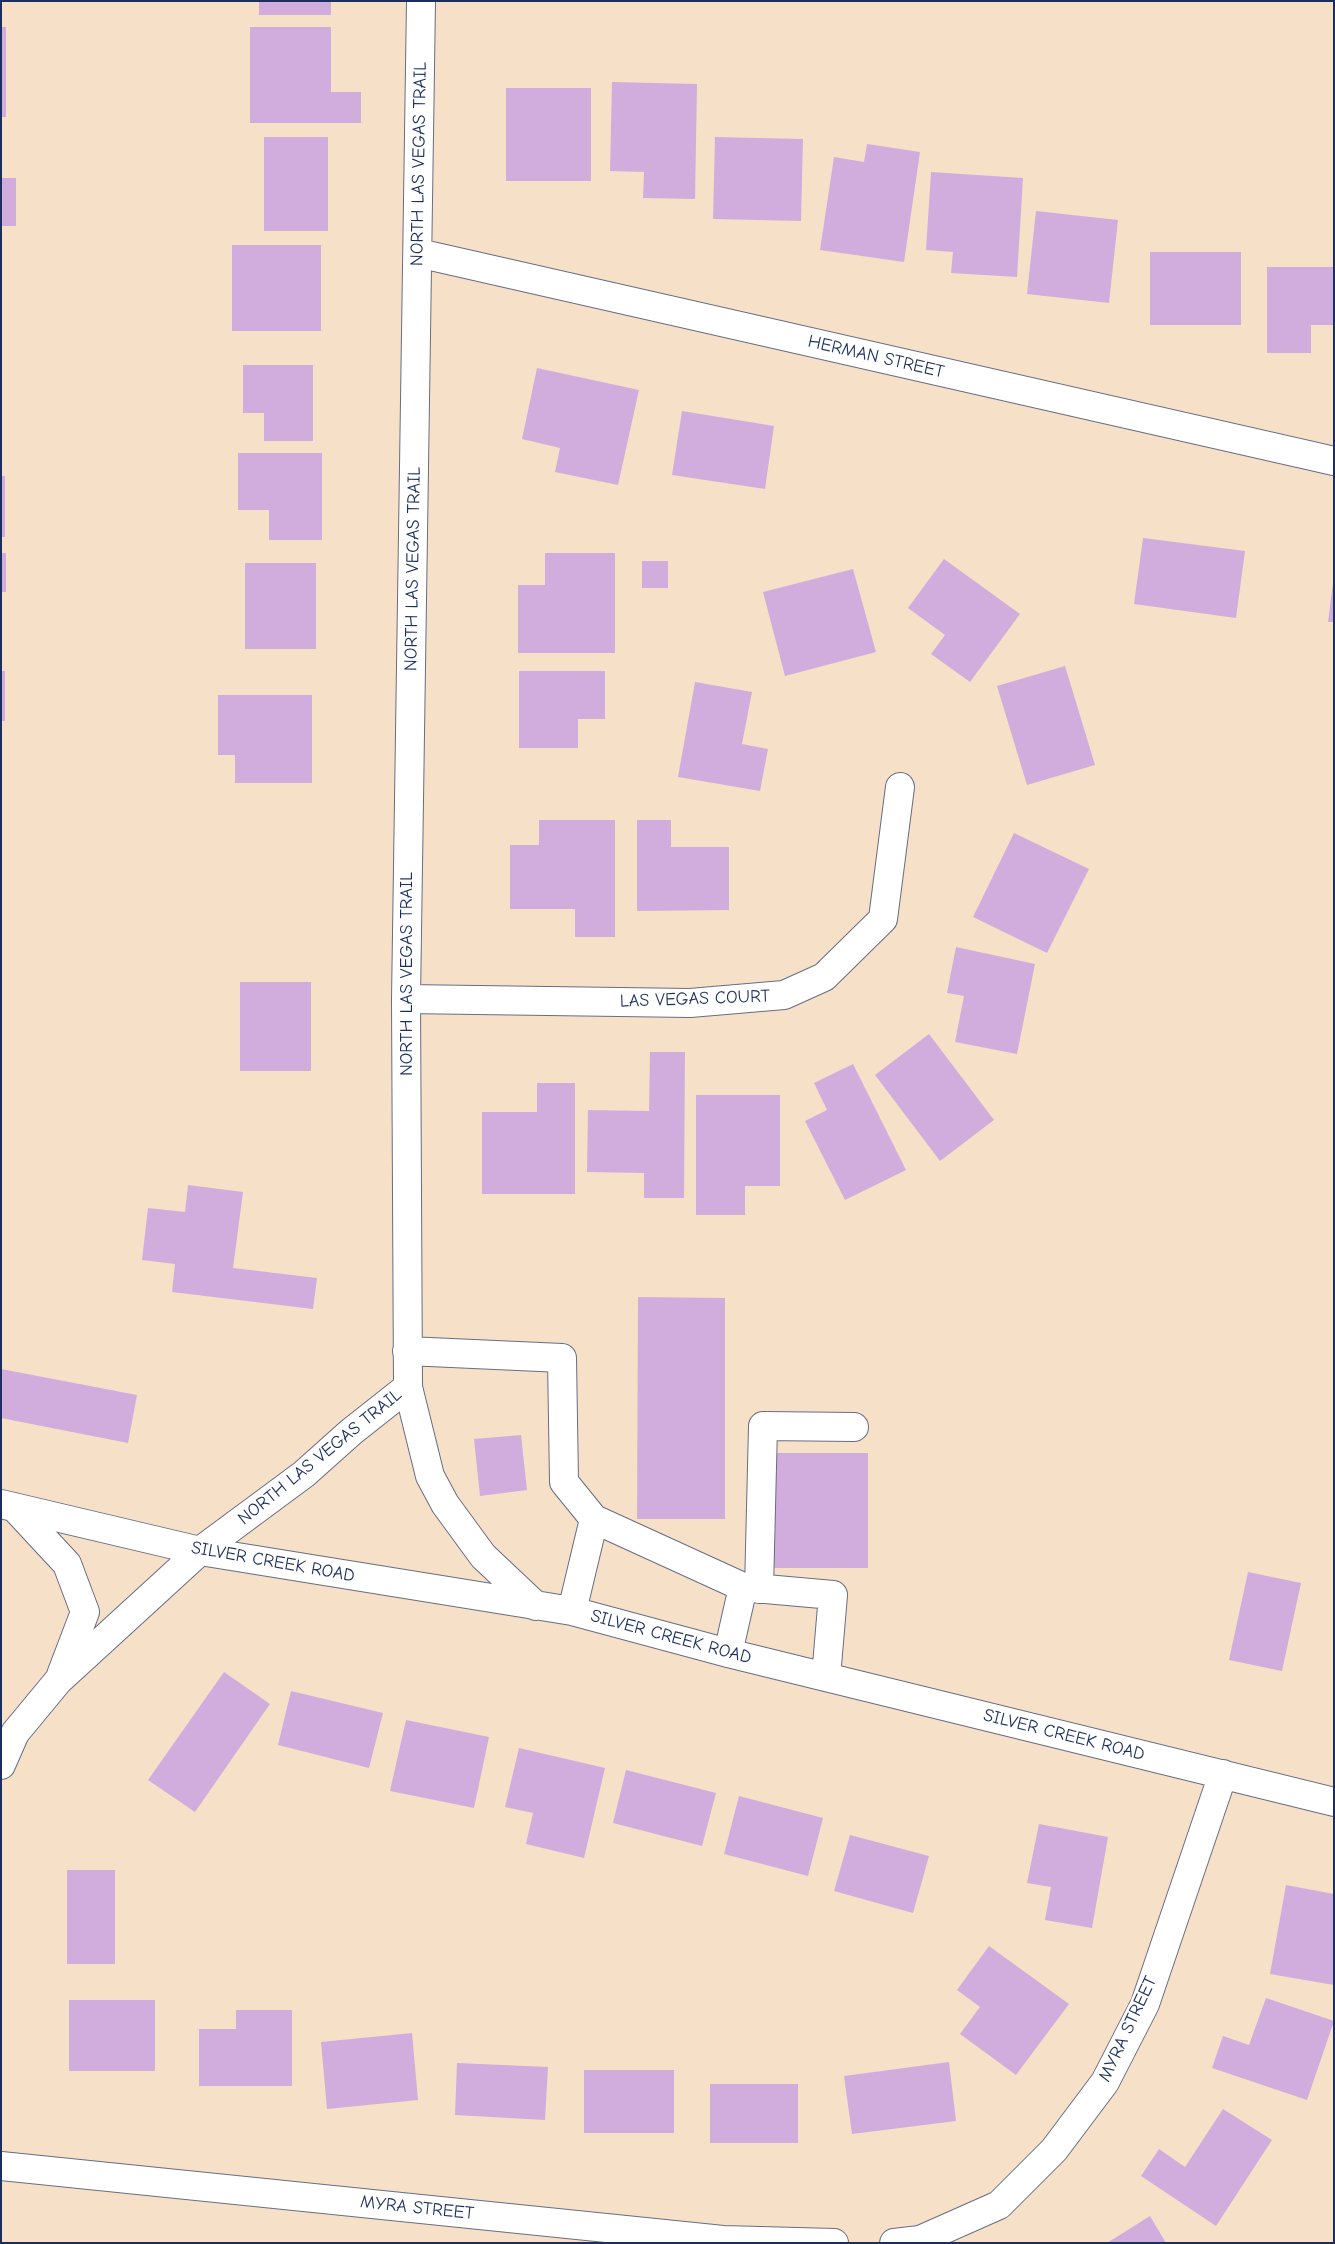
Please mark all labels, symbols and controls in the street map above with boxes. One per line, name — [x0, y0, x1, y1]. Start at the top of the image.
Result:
street label: NORTH LAS VEGAS TRAIL — [406, 62, 432, 266]
street label: HERMAN STREET — [806, 331, 946, 383]
street label: NORTH LAS VEGAS TRAIL — [400, 467, 426, 671]
street label: NORTH LAS VEGAS TRAIL — [396, 872, 418, 1076]
street label: LAS VEGAS COURT — [620, 986, 770, 1012]
street label: NORTH LAS VEGAS TRAIL — [234, 1384, 406, 1530]
street label: SILVER CREEK ROAD — [190, 1537, 356, 1587]
street label: SILVER CREEK ROAD — [588, 1605, 754, 1669]
street label: SILVER CREEK ROAD — [981, 1704, 1147, 1766]
street label: MYRA STREET — [1094, 1973, 1162, 2085]
street label: MYRA STREET — [359, 2191, 475, 2225]

